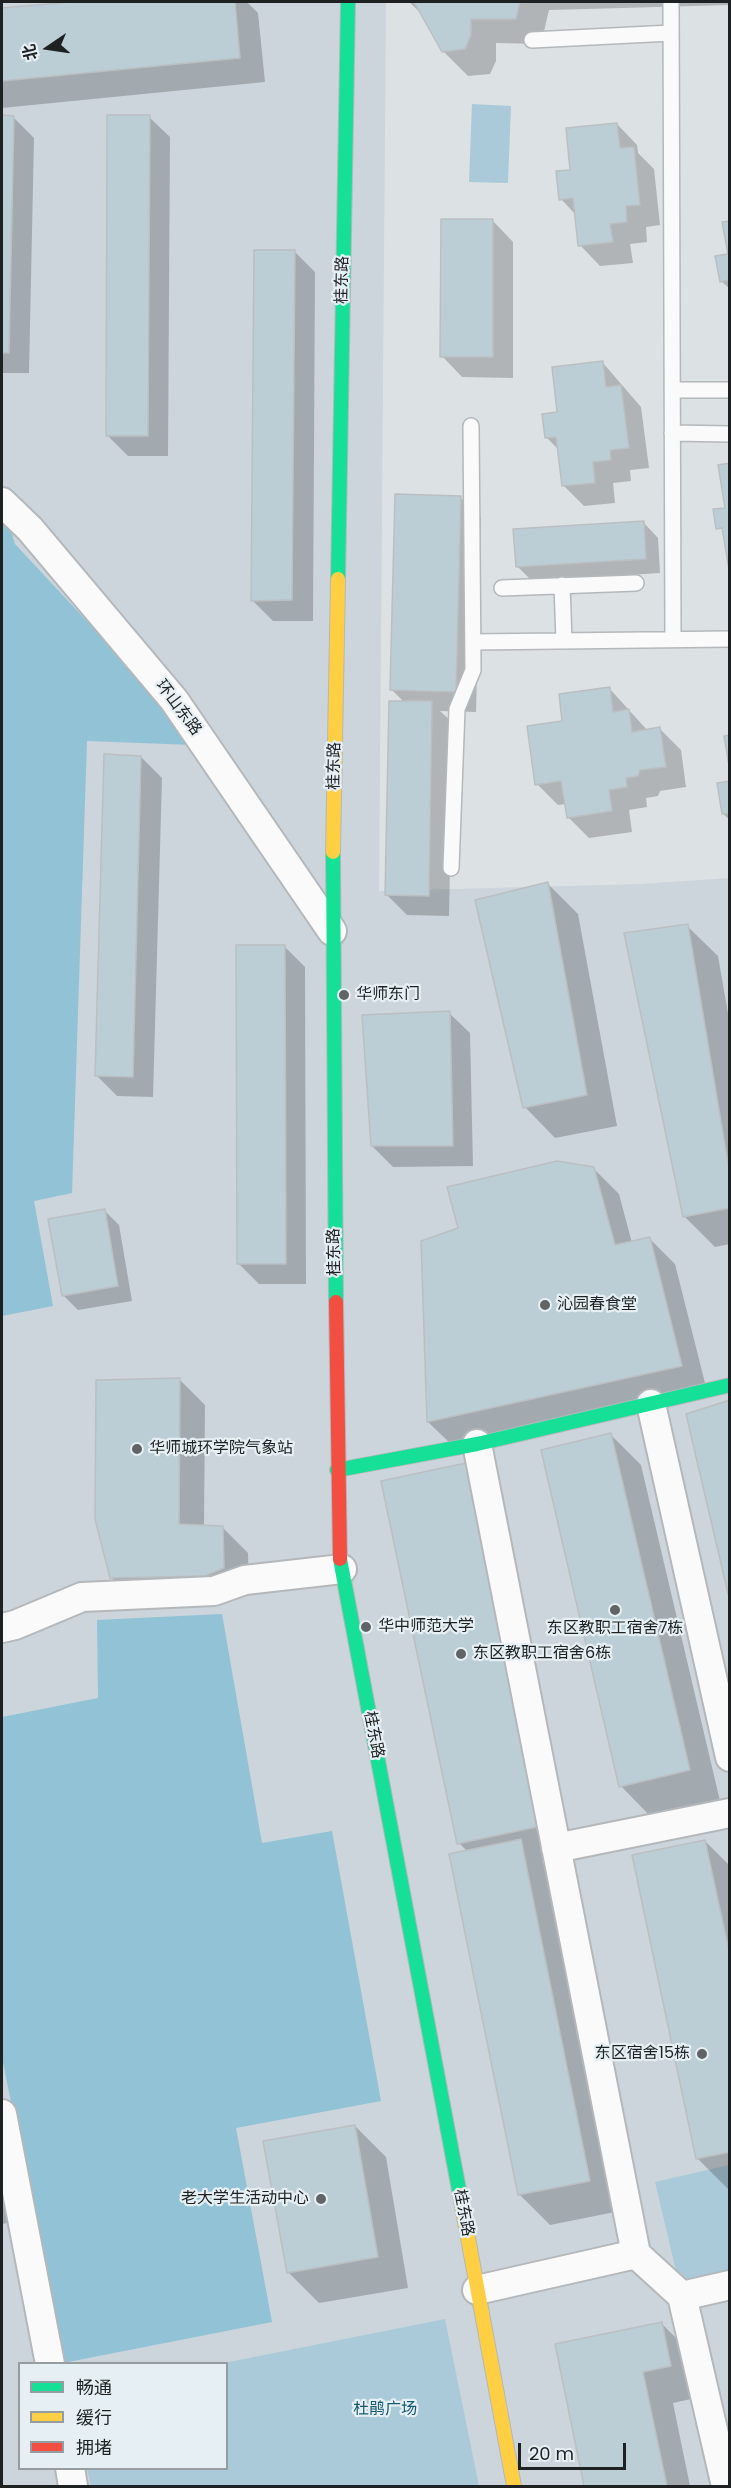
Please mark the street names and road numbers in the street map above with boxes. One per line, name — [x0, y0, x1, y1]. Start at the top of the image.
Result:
street label: 桂东路 — [333, 256, 353, 304]
street label: 环山东路 — [151, 677, 205, 739]
street label: 桂东路 — [325, 742, 345, 790]
street label: 桂东路 — [325, 1228, 345, 1276]
street label: 桂东路 — [359, 1710, 387, 1760]
street label: 桂东路 — [449, 2188, 477, 2238]

